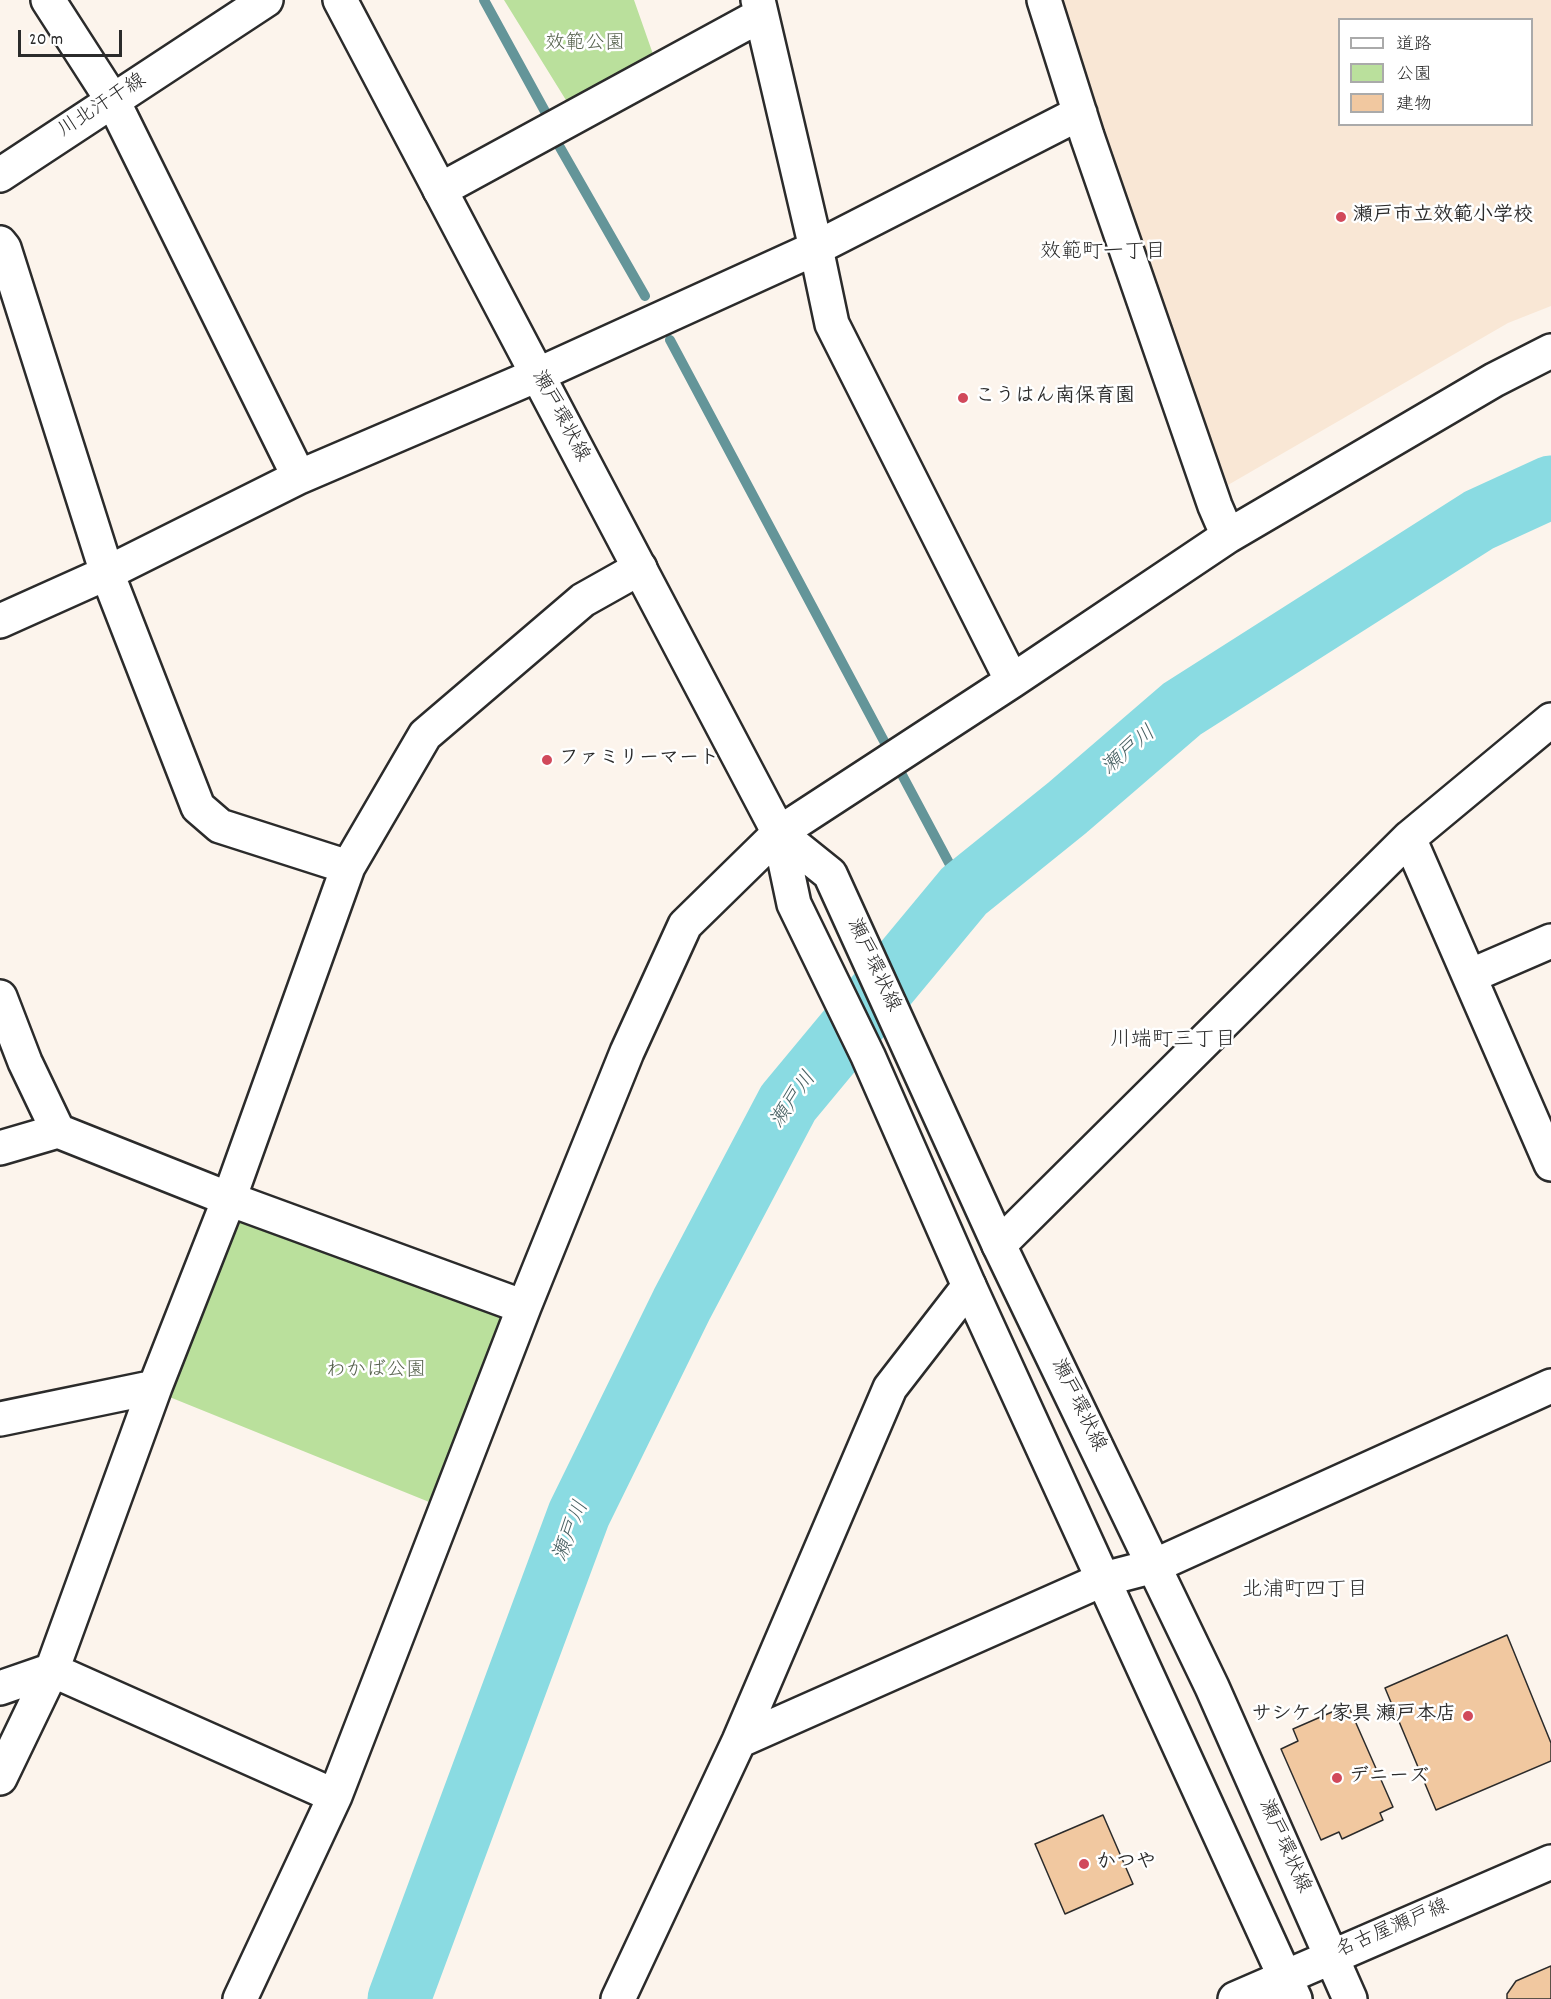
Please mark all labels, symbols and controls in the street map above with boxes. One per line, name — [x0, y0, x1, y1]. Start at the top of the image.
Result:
scale bar — [21, 18, 124, 56]
legend — [1338, 18, 1533, 126]
text: 20 m — [29, 28, 63, 53]
park label: 效範公園 — [545, 33, 625, 57]
text: 道路 — [1396, 33, 1432, 58]
text: 公園 — [1396, 63, 1432, 88]
street label: 川北汗干線 — [55, 70, 151, 144]
text: 建物 — [1396, 93, 1432, 118]
place label: 瀬戸市立效範小学校 — [1353, 205, 1533, 229]
marker: 瀬戸市立效範小学校 — [1334, 210, 1348, 224]
district label: 效範町一丁目 — [1040, 241, 1166, 267]
street label: 瀬戸環状線 — [525, 367, 593, 467]
place label: こうはん南保育園 — [975, 386, 1135, 410]
marker: こうはん南保育園 — [956, 391, 970, 405]
water label: 瀬戸川 — [1098, 722, 1162, 782]
place label: ファミリーマート — [559, 748, 719, 772]
marker: ファミリーマート — [540, 753, 554, 767]
street label: 瀬戸環状線 — [840, 916, 904, 1016]
district label: 川端町三丁目 — [1110, 1029, 1236, 1055]
water label: 瀬戸川 — [767, 1068, 823, 1134]
street label: 瀬戸環状線 — [1044, 1356, 1110, 1456]
park label: わかば公園 — [326, 1360, 426, 1384]
water label: 瀬戸川 — [550, 1498, 596, 1566]
district label: 北浦町四丁目 — [1242, 1579, 1368, 1605]
place label: サシケイ家具 瀬戸本店 — [1251, 1704, 1456, 1728]
marker: サシケイ家具 瀬戸本店 — [1461, 1709, 1475, 1723]
place label: デニーズ — [1349, 1766, 1429, 1790]
marker: デニーズ — [1330, 1771, 1344, 1785]
street label: 瀬戸環状線 — [1252, 1796, 1314, 1898]
place label: かつや — [1096, 1852, 1156, 1876]
marker: かつや — [1077, 1857, 1091, 1871]
street label: 名古屋瀬戸線 — [1333, 1896, 1453, 1964]

